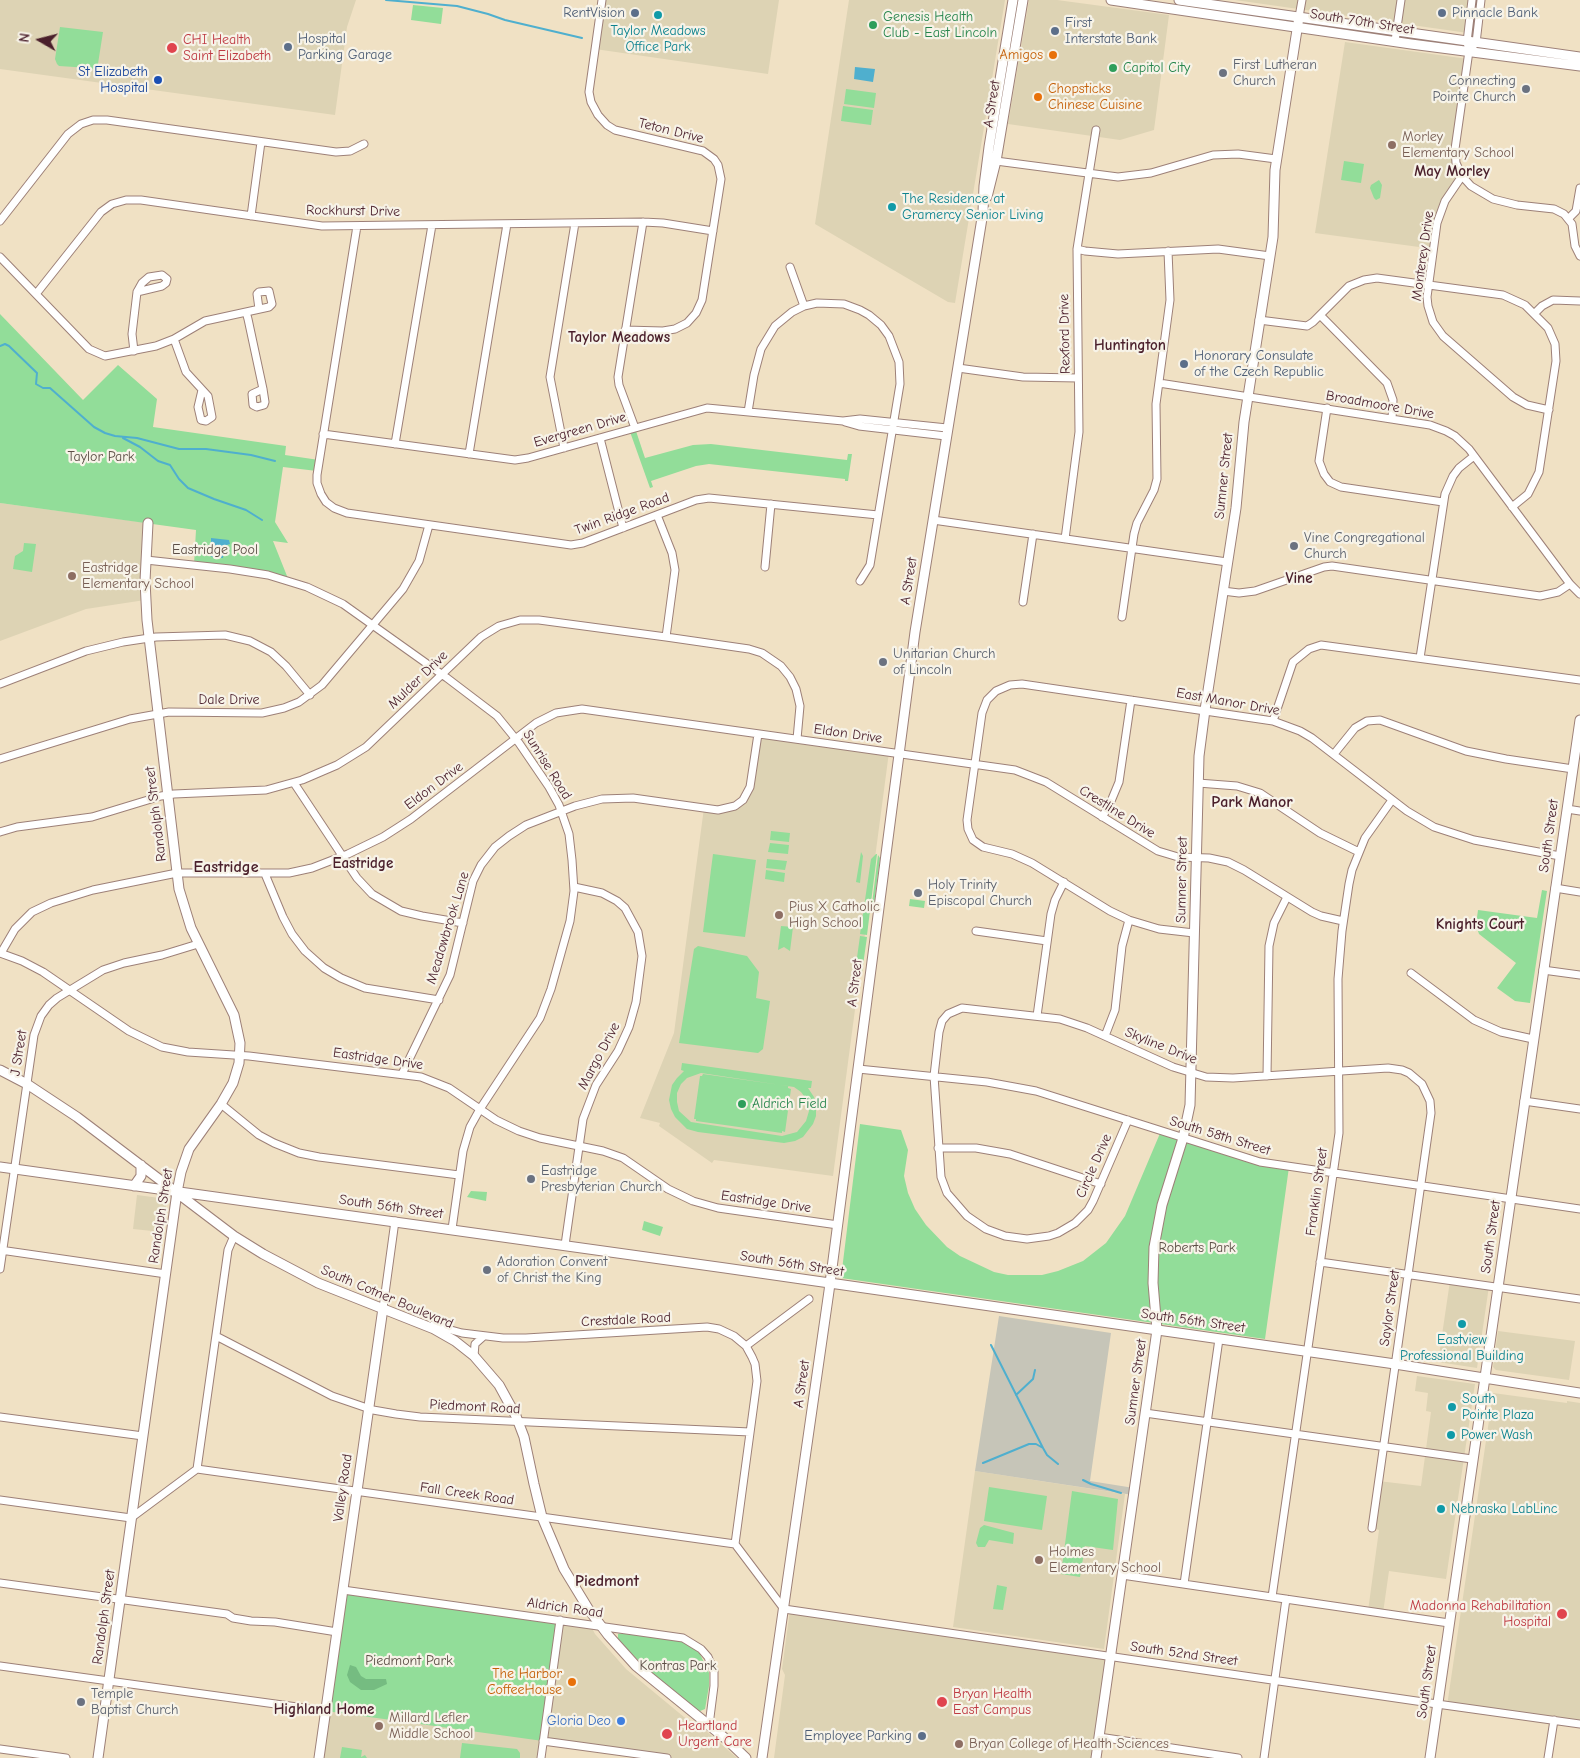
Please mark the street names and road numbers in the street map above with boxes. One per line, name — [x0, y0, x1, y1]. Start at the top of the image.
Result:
street label: South 70th Street — [1309, 6, 1415, 38]
street label: A Street — [980, 79, 1004, 129]
street label: Teton Drive — [637, 115, 705, 147]
street label: Rockhurst Drive — [306, 202, 400, 220]
street label: Monterey Drive — [1408, 210, 1438, 302]
street label: Rexford Drive — [1056, 294, 1074, 374]
street label: Broadmoore Drive — [1325, 387, 1435, 423]
street label: Evergreen Drive — [532, 409, 628, 451]
street label: Sumner Street — [1211, 432, 1237, 520]
street label: Twin Ridge Road — [572, 489, 672, 539]
street label: A Street — [897, 556, 921, 606]
street label: Mulder Drive — [385, 647, 451, 713]
street label: East Manor Drive — [1175, 685, 1281, 719]
street label: Dale Drive — [199, 692, 259, 708]
street label: Eldon Drive — [813, 721, 883, 747]
street label: Sunrise Road — [519, 727, 575, 803]
street label: Eldon Drive — [401, 759, 467, 813]
street label: Randolph Street — [142, 765, 170, 863]
street label: Crestline Drive — [1076, 782, 1158, 842]
street label: South Street — [1536, 798, 1562, 874]
street label: Sumner Street — [1173, 837, 1191, 923]
street label: Meadowbrook Lane — [423, 870, 473, 986]
street label: A Street — [844, 958, 866, 1008]
street label: Margo Drive — [574, 1020, 624, 1092]
street label: Skyline Drive — [1122, 1024, 1200, 1068]
street label: J Street — [7, 1029, 31, 1077]
street label: Eastridge Drive — [332, 1044, 424, 1074]
street label: South 58th Street — [1168, 1113, 1272, 1159]
street label: Circle Drive — [1072, 1131, 1116, 1201]
street label: Franklin Street — [1303, 1147, 1331, 1237]
street label: Randolph Street — [145, 1167, 177, 1265]
street label: Eastridge Drive — [720, 1187, 812, 1217]
street label: South 56th Street — [338, 1191, 444, 1223]
street label: South Street — [1478, 1199, 1504, 1275]
street label: South 56th Street — [739, 1247, 845, 1281]
street label: South Cotner Boulevard — [318, 1262, 456, 1332]
street label: Saylor Street — [1376, 1269, 1404, 1347]
street label: South 56th Street — [1140, 1305, 1246, 1337]
street label: Crestdale Road — [581, 1309, 671, 1331]
street label: Sumner Street — [1122, 1338, 1150, 1426]
street label: A Street — [790, 1359, 814, 1409]
street label: Piedmont Road — [429, 1396, 521, 1418]
street label: Valley Road — [330, 1453, 356, 1523]
street label: Fall Creek Road — [419, 1479, 515, 1509]
street label: Randolph Street — [89, 1568, 119, 1666]
street label: Aldrich Road — [526, 1594, 604, 1622]
street label: South 52nd Street — [1129, 1638, 1239, 1670]
street label: South Street — [1414, 1644, 1440, 1720]

